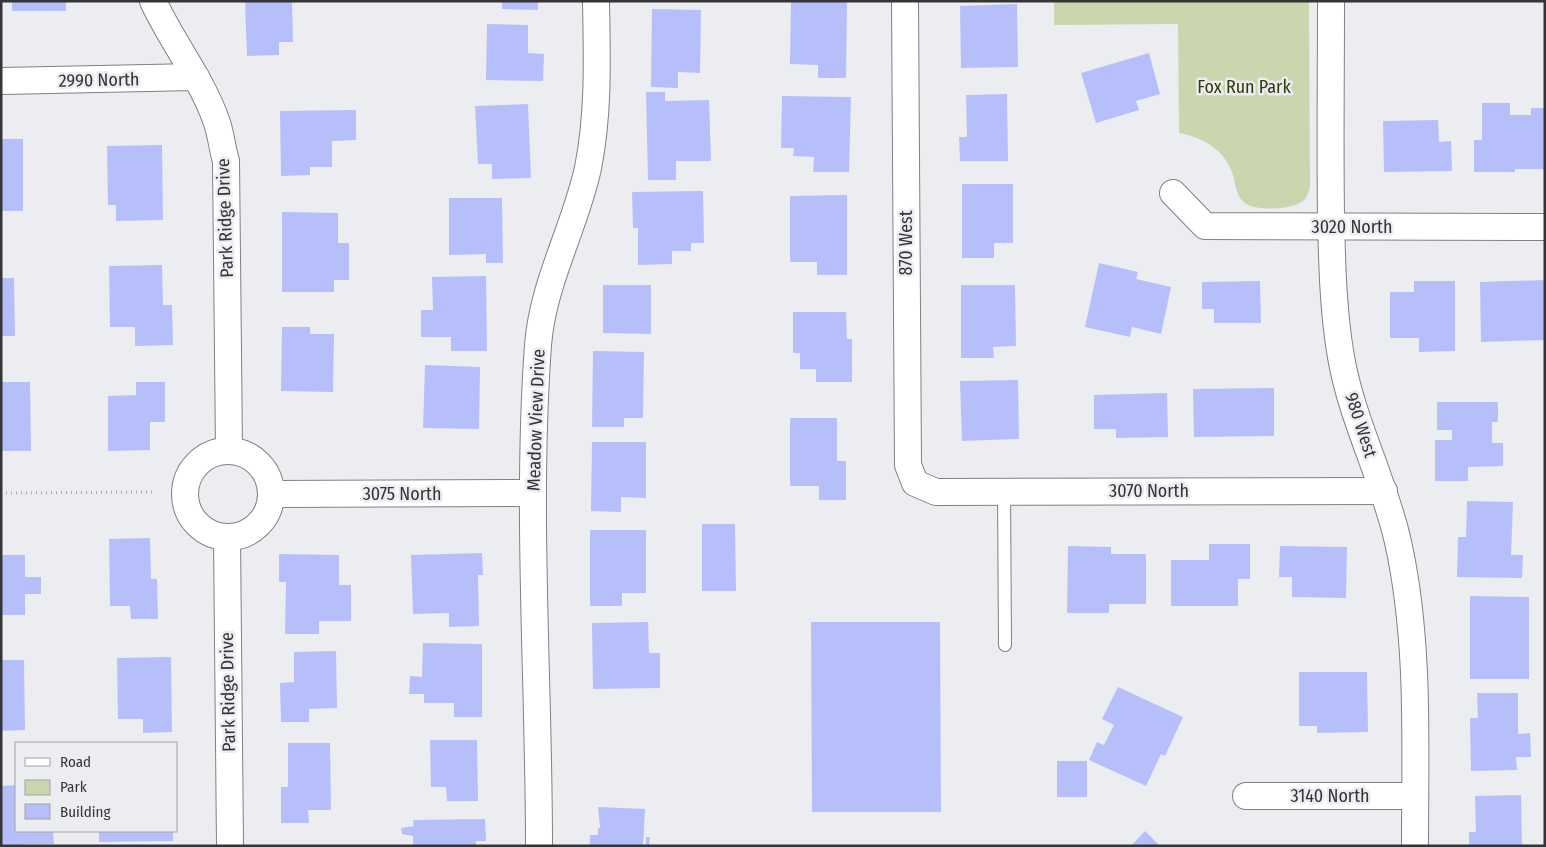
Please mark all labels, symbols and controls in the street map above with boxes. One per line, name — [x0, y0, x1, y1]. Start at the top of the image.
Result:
street label: 2990 North — [58, 68, 140, 92]
park label: Fox Run Park — [1197, 76, 1291, 98]
street label: Park Ridge Drive — [212, 158, 238, 278]
street label: 870 West — [895, 210, 917, 276]
street label: 3020 North — [1312, 216, 1392, 238]
street label: Meadow View Drive — [523, 348, 549, 491]
street label: 980 West — [1340, 390, 1382, 460]
street label: 3070 North — [1109, 480, 1189, 502]
street label: 3075 North — [363, 483, 441, 505]
street label: Park Ridge Drive — [216, 632, 240, 752]
legend — [15, 742, 178, 832]
text: Road — [60, 753, 91, 771]
text: Park — [60, 778, 87, 796]
street label: 3140 North — [1290, 785, 1370, 807]
text: Building — [60, 803, 111, 821]

